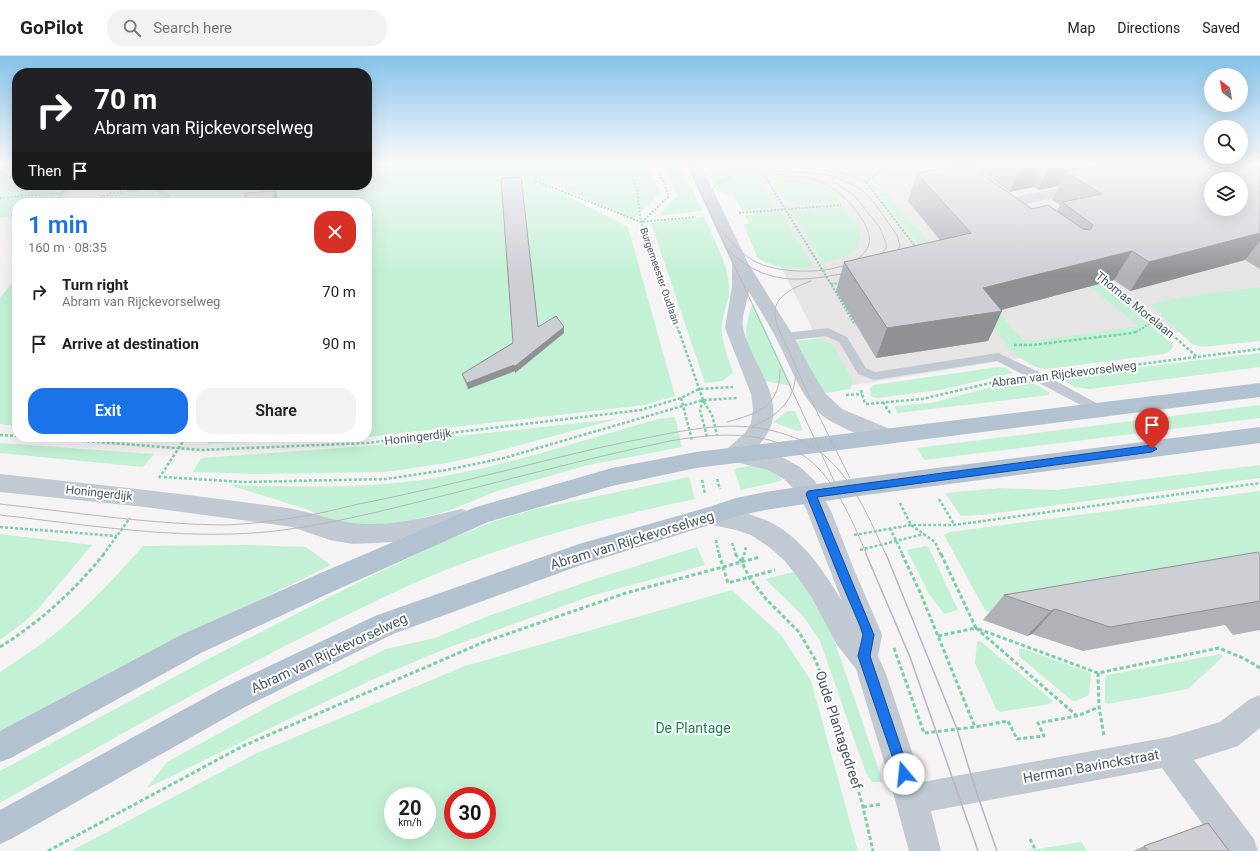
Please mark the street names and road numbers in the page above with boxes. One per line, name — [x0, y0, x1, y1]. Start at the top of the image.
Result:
street label: Burgemeester Oudlaan — [638, 226, 682, 326]
street label: Thomas Morelaan — [1093, 269, 1177, 341]
street label: Abram van Rijckevorselweg — [991, 358, 1137, 390]
street label: Honingerdijk — [384, 426, 453, 448]
street label: Honingerdijk — [65, 483, 134, 504]
street label: Abram van Rijckevorselweg — [548, 507, 716, 573]
street label: Abram van Rijckevorselweg — [248, 610, 410, 696]
street label: Oude Plantagedreef — [812, 669, 866, 791]
street label: Herman Bavinckstraat — [1022, 746, 1161, 786]

